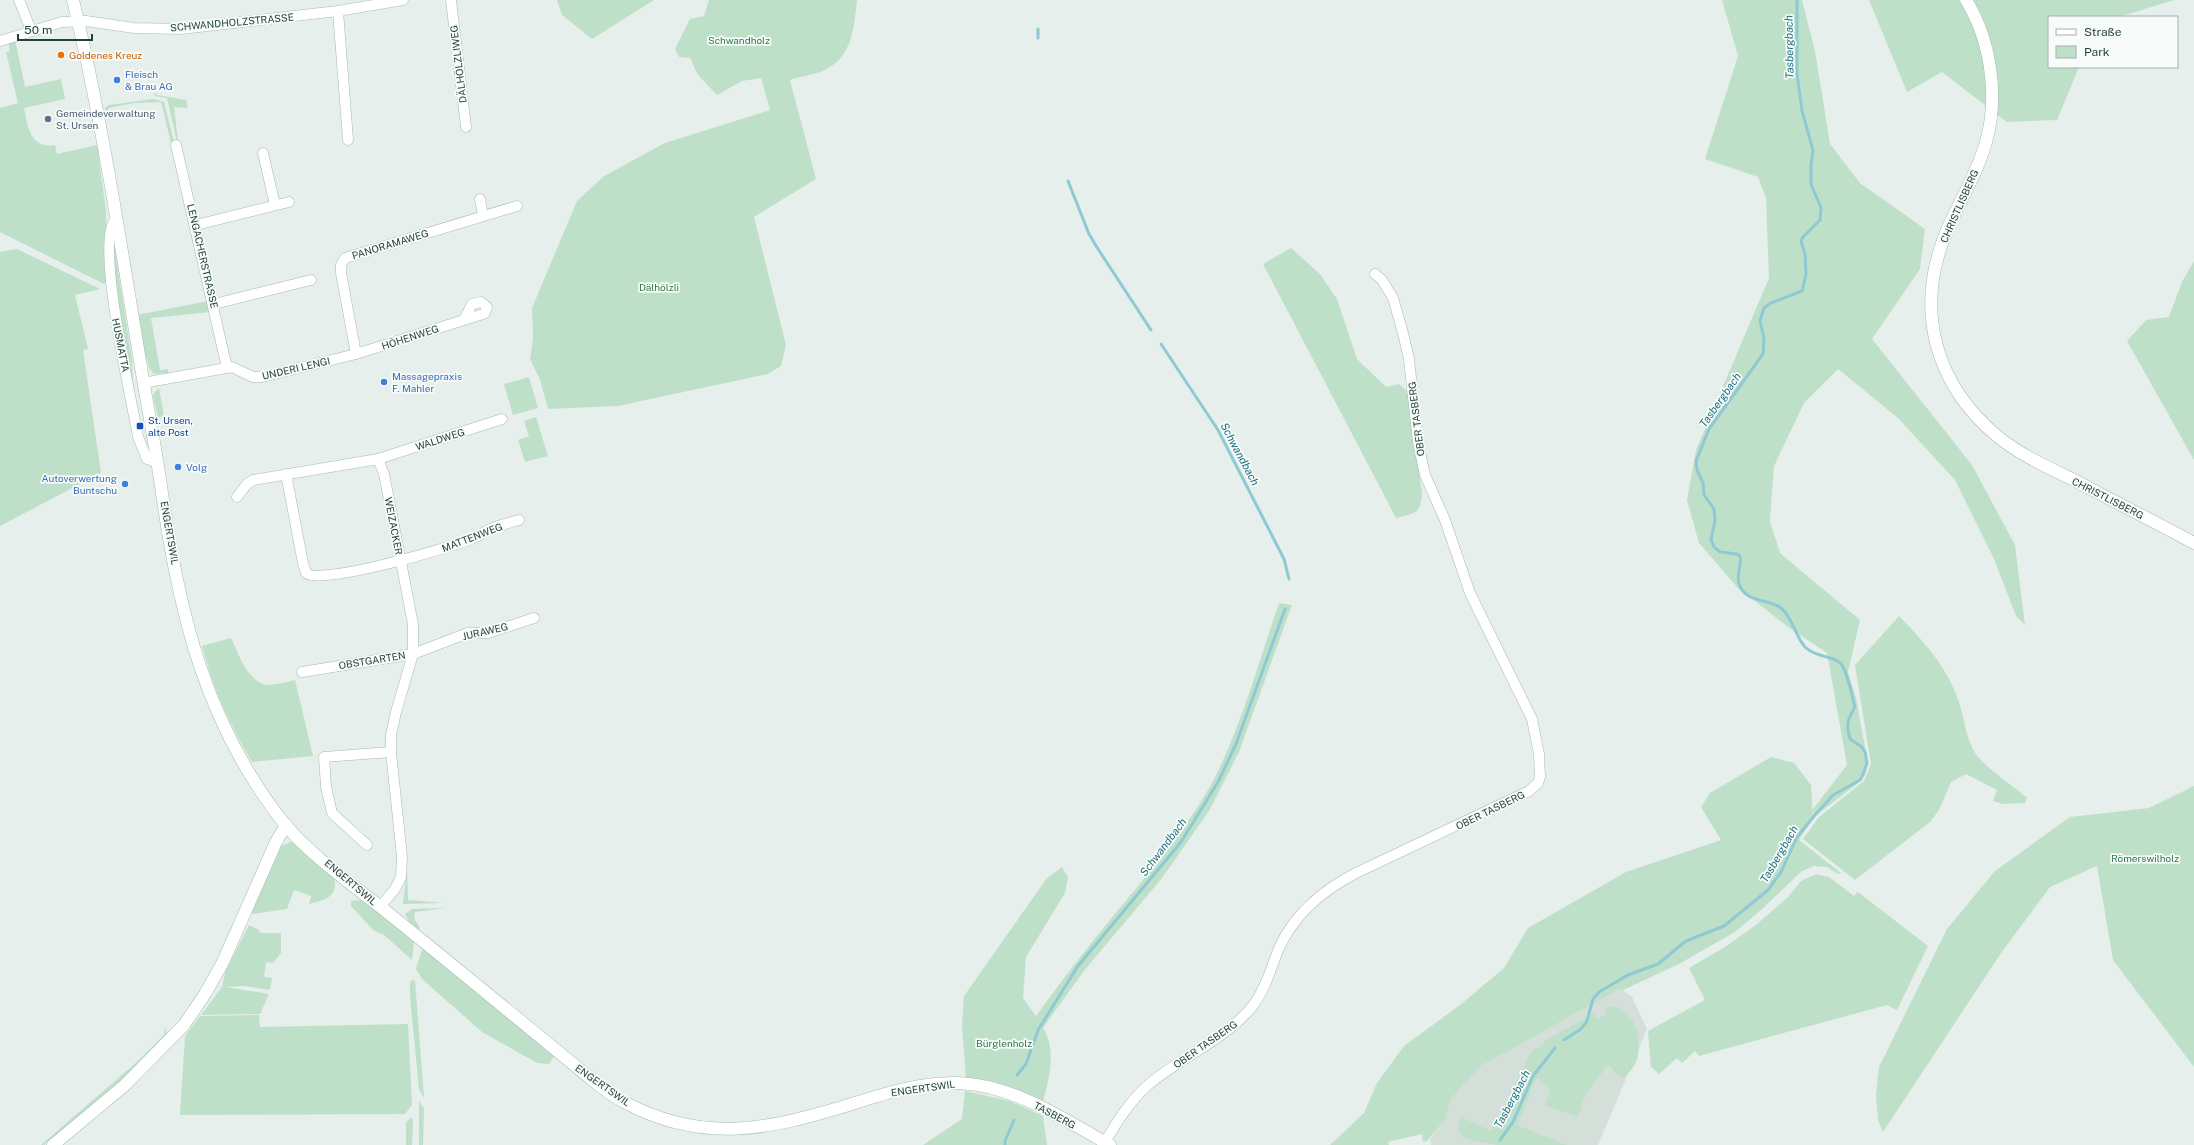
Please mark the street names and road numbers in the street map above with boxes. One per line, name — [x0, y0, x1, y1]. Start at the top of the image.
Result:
street label: SCHWANDHOLZSTRASSE — [170, 11, 294, 33]
street label: DÄLHÖLZLIWEG — [447, 24, 469, 104]
street label: CHRISTLISBERG — [1937, 168, 1981, 244]
street label: LENGACHERSTRASSE — [185, 203, 221, 309]
street label: PANORAMAWEG — [350, 227, 430, 261]
street label: HUSMATTA — [110, 317, 132, 373]
street label: HÖHENWEG — [380, 322, 440, 352]
street label: UNDERI LENGI — [261, 354, 331, 382]
street label: OBER TASBERG — [1405, 381, 1427, 457]
street label: WALDWEG — [414, 425, 466, 453]
street label: CHRISTLISBERG — [2070, 475, 2146, 521]
street label: WEIZACKER — [383, 496, 406, 556]
street label: ENGERTSWIL — [158, 500, 182, 566]
street label: MATTENWEG — [440, 520, 504, 554]
street label: JURAWEG — [461, 620, 509, 642]
street label: OBSTGARTEN — [338, 649, 406, 671]
street label: OBER TASBERG — [1454, 788, 1526, 832]
street label: ENGERTSWIL — [322, 857, 380, 908]
street label: OBER TASBERG — [1171, 1017, 1239, 1071]
street label: ENGERTSWIL — [573, 1062, 633, 1109]
street label: ENGERTSWIL — [890, 1078, 956, 1098]
street label: TASBERG — [1032, 1099, 1078, 1131]

